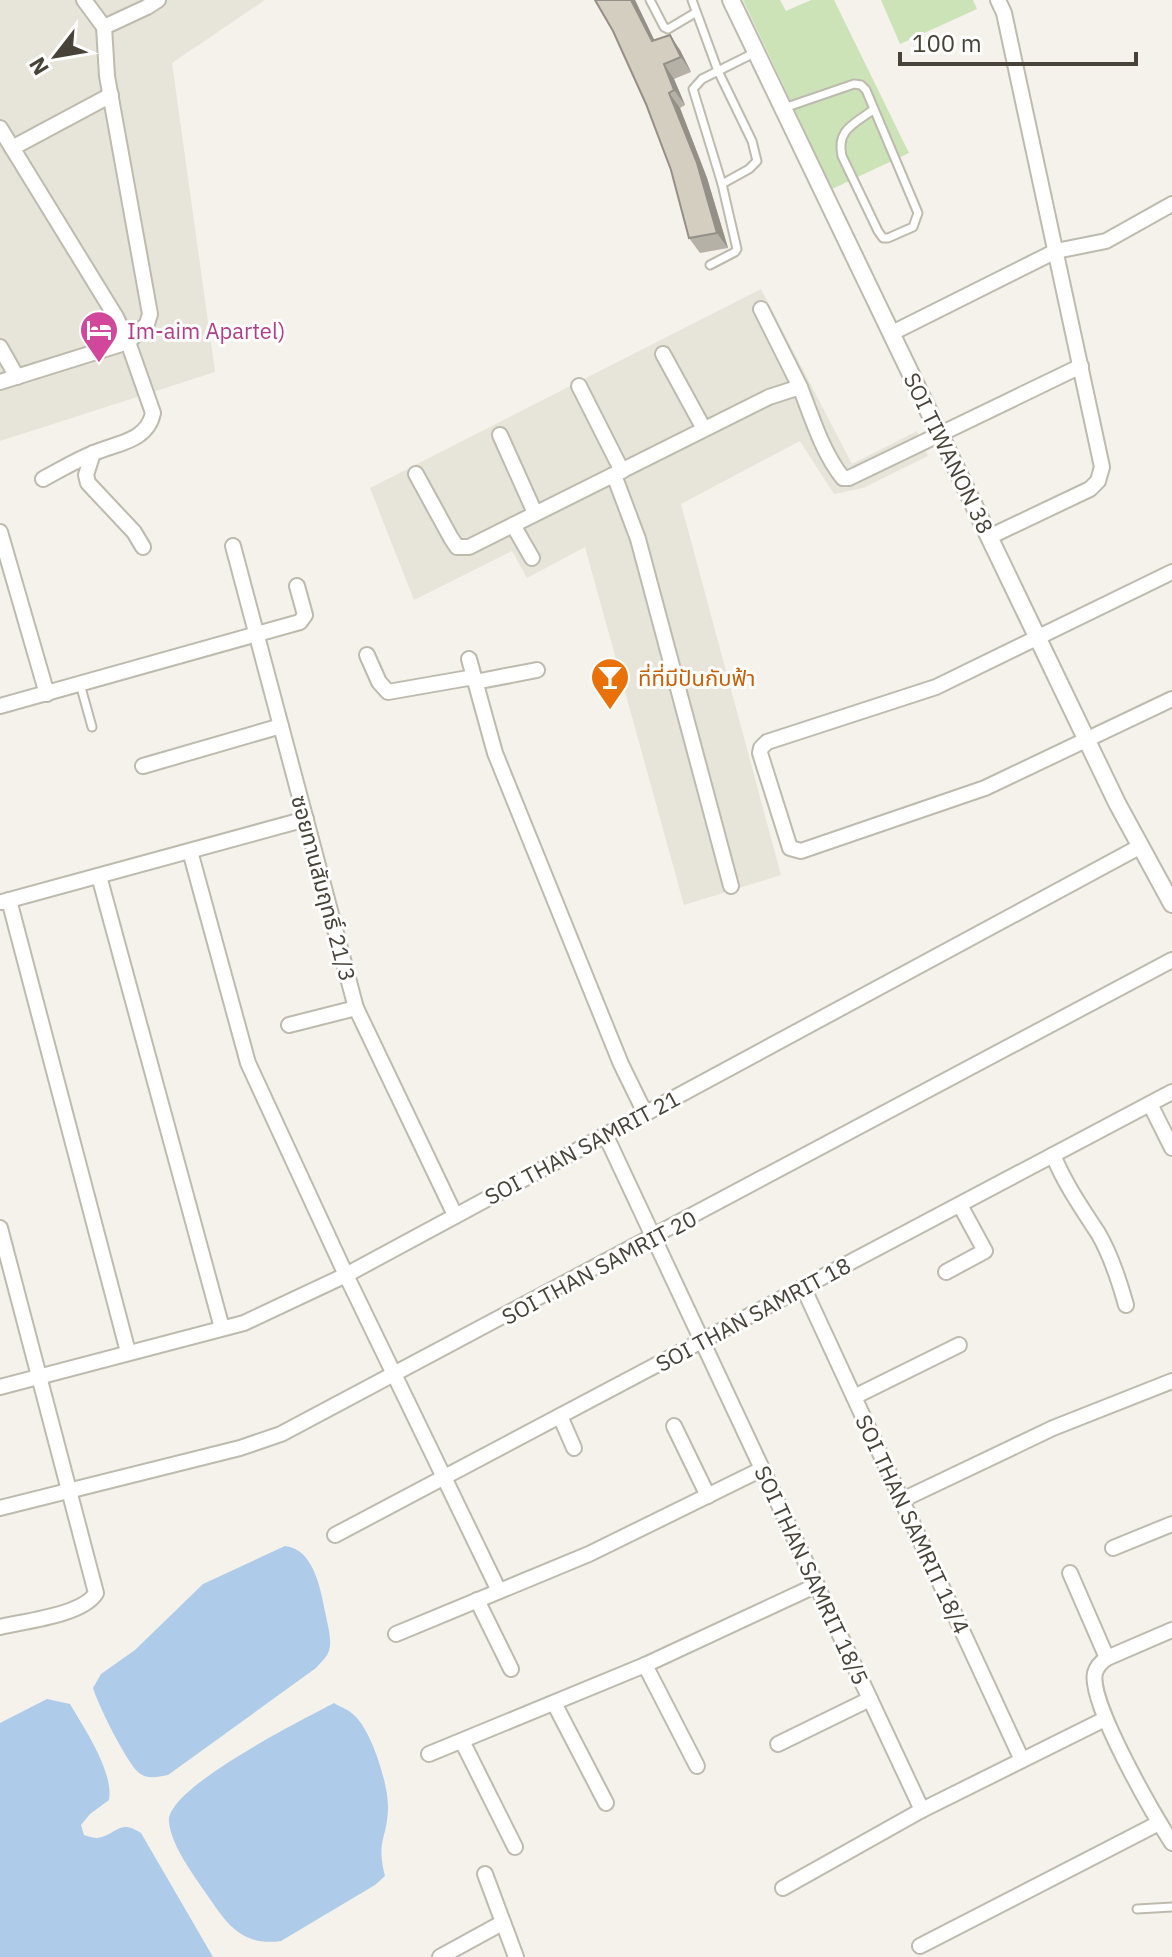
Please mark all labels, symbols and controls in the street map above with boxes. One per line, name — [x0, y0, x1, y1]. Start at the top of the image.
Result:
north arrow — [16, 16, 96, 96]
scale bar — [900, 16, 1136, 66]
text: 100 m — [912, 27, 982, 59]
text: N — [22, 52, 55, 81]
hotel icon: Im-aim Apartel) — [78, 309, 120, 364]
place label: Im-aim Apartel) — [127, 316, 285, 345]
street label: SOI TIWANON 38 — [898, 368, 1000, 538]
bar icon: ที่ที่มีปันกับฟ้า — [589, 656, 631, 711]
place label: ที่ที่มีปันกับฟ้า — [638, 663, 756, 692]
street label: ซอยทานสัมฤทธิ์ 21/3 — [285, 792, 363, 984]
street label: SOI THAN SAMRIT 21 — [479, 1083, 685, 1211]
street label: SOI THAN SAMRIT 20 — [496, 1203, 702, 1331]
street label: SOI THAN SAMRIT 18 — [650, 1250, 856, 1378]
street label: SOI THAN SAMRIT 18/4 — [849, 1410, 977, 1638]
street label: SOI THAN SAMRIT 18/5 — [748, 1461, 876, 1689]

